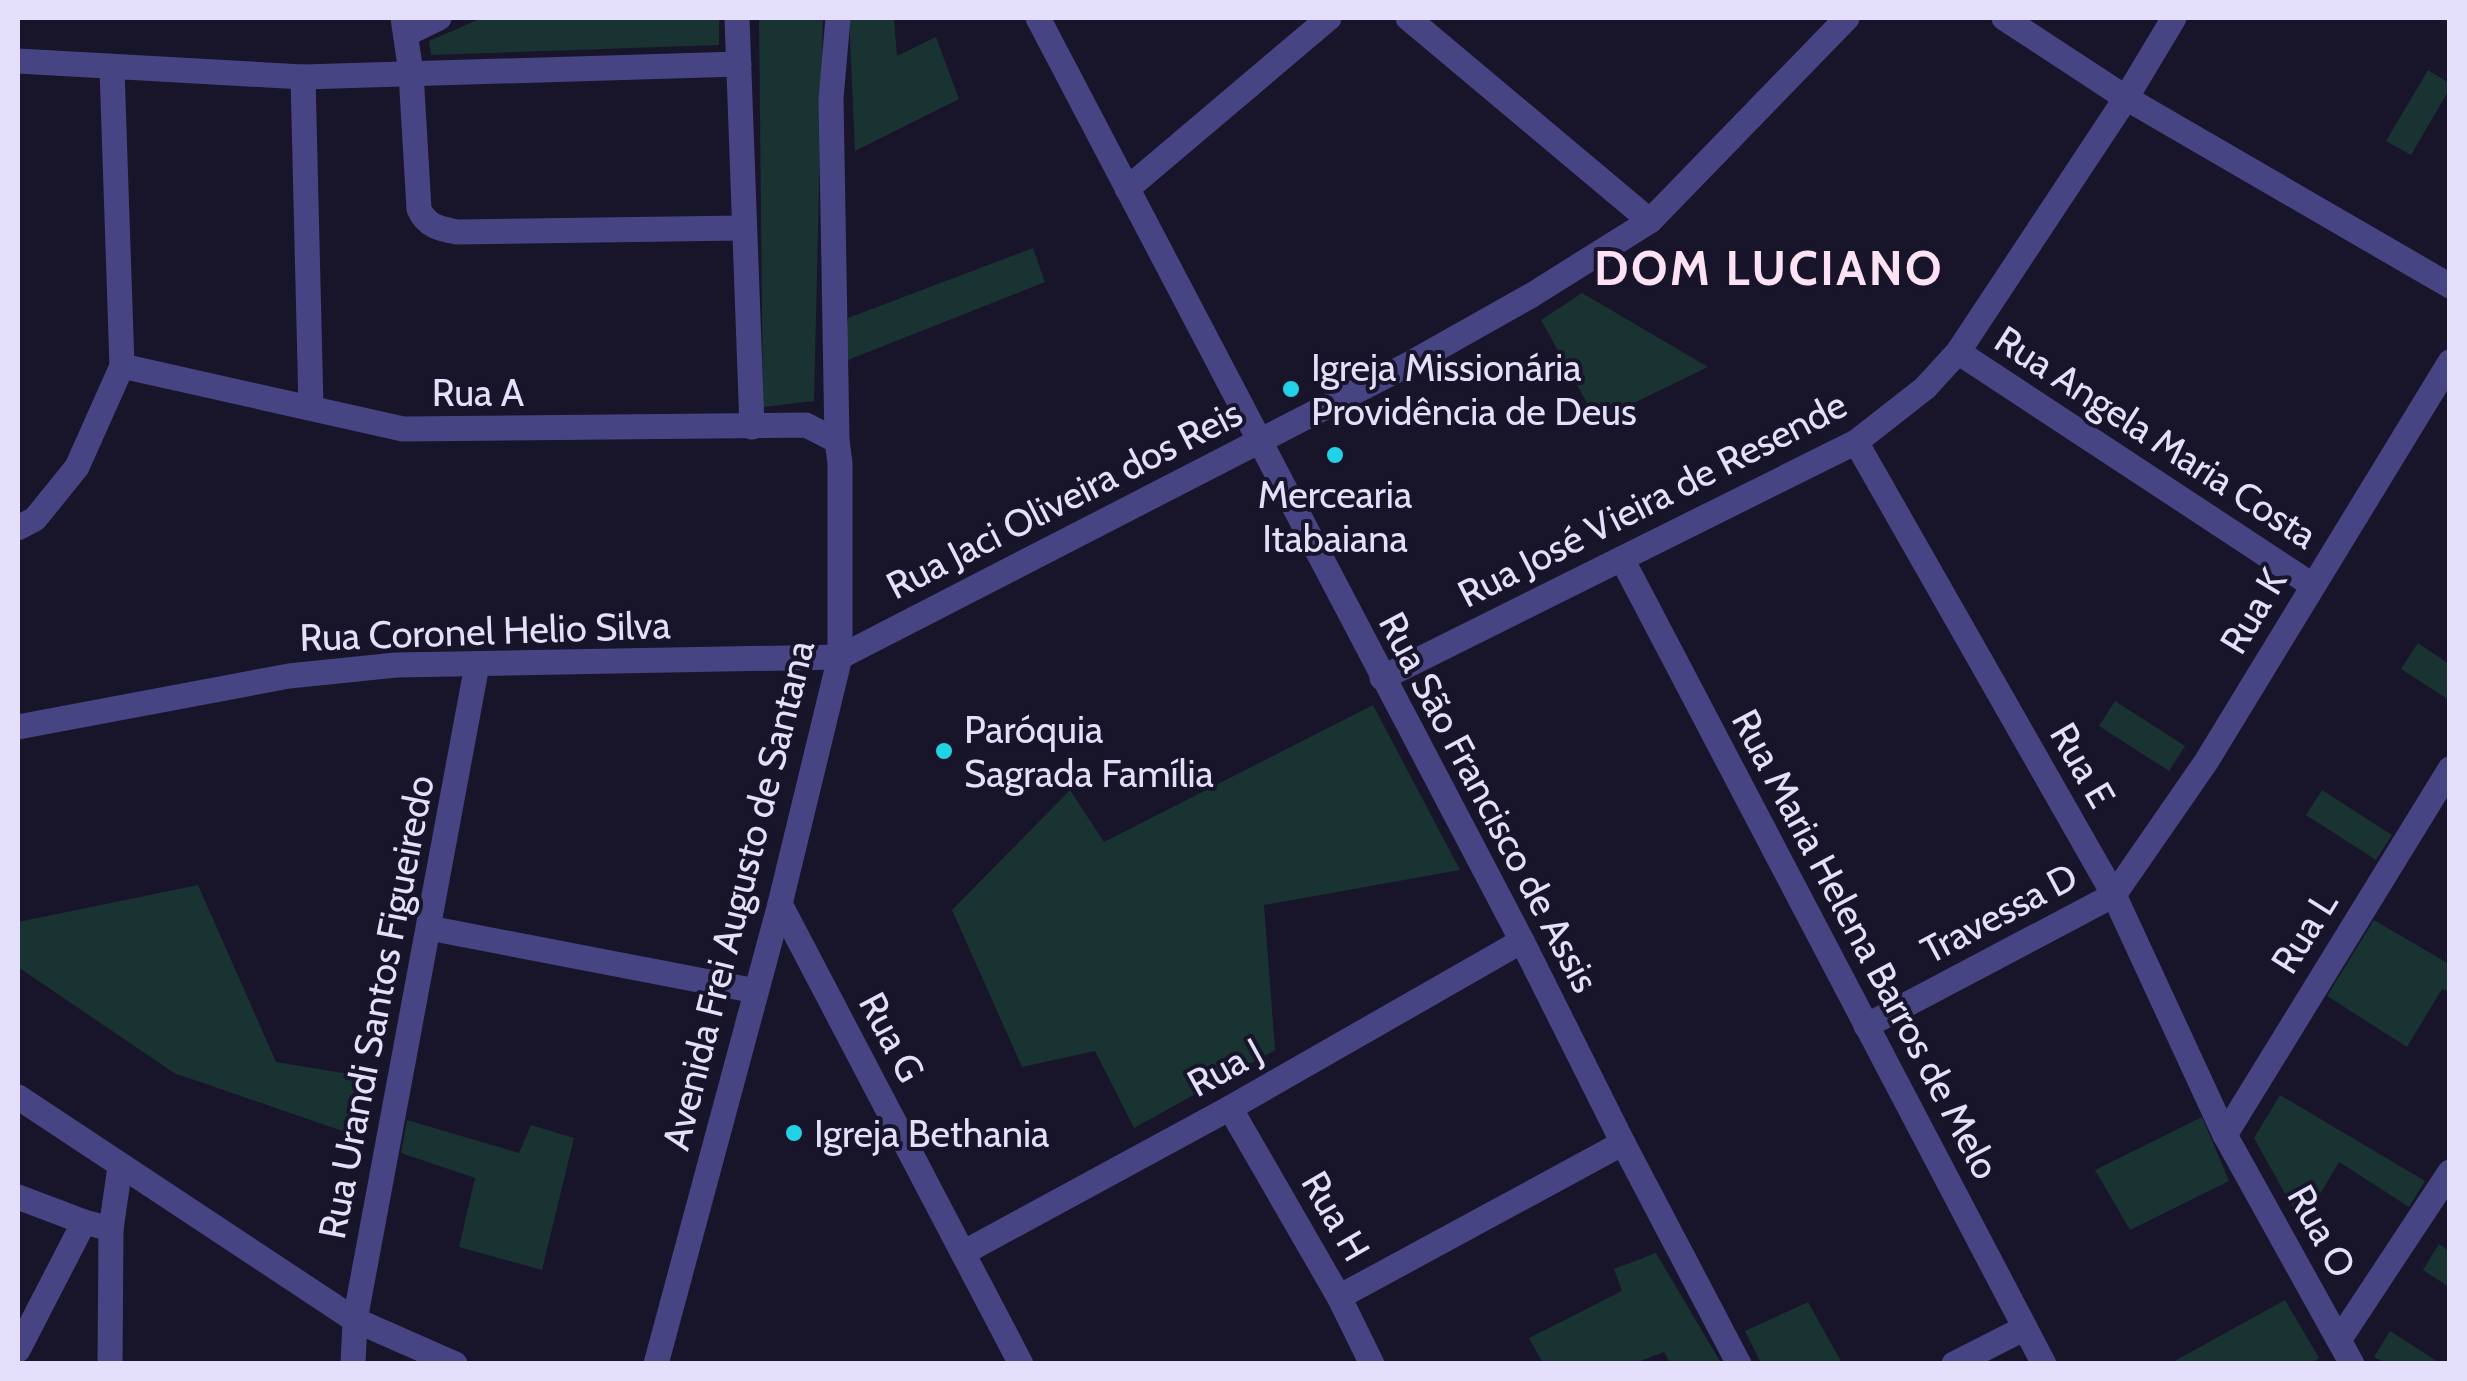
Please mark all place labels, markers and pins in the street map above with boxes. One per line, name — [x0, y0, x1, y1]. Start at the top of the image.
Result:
place label: Igreja Missionária Providência de Deus — [1311, 344, 1637, 435]
marker: Igreja Missionária Providência de Deus — [1280, 378, 1302, 400]
marker: Mercearia Itabaiana — [1324, 444, 1346, 466]
place label: Mercearia Itabaiana — [1258, 471, 1412, 562]
place label: Paróquia Sagrada Família — [964, 706, 1214, 797]
marker: Paróquia Sagrada Família — [933, 740, 955, 762]
place label: Igreja Bethania — [814, 1110, 1049, 1157]
marker: Igreja Bethania — [783, 1122, 805, 1144]

